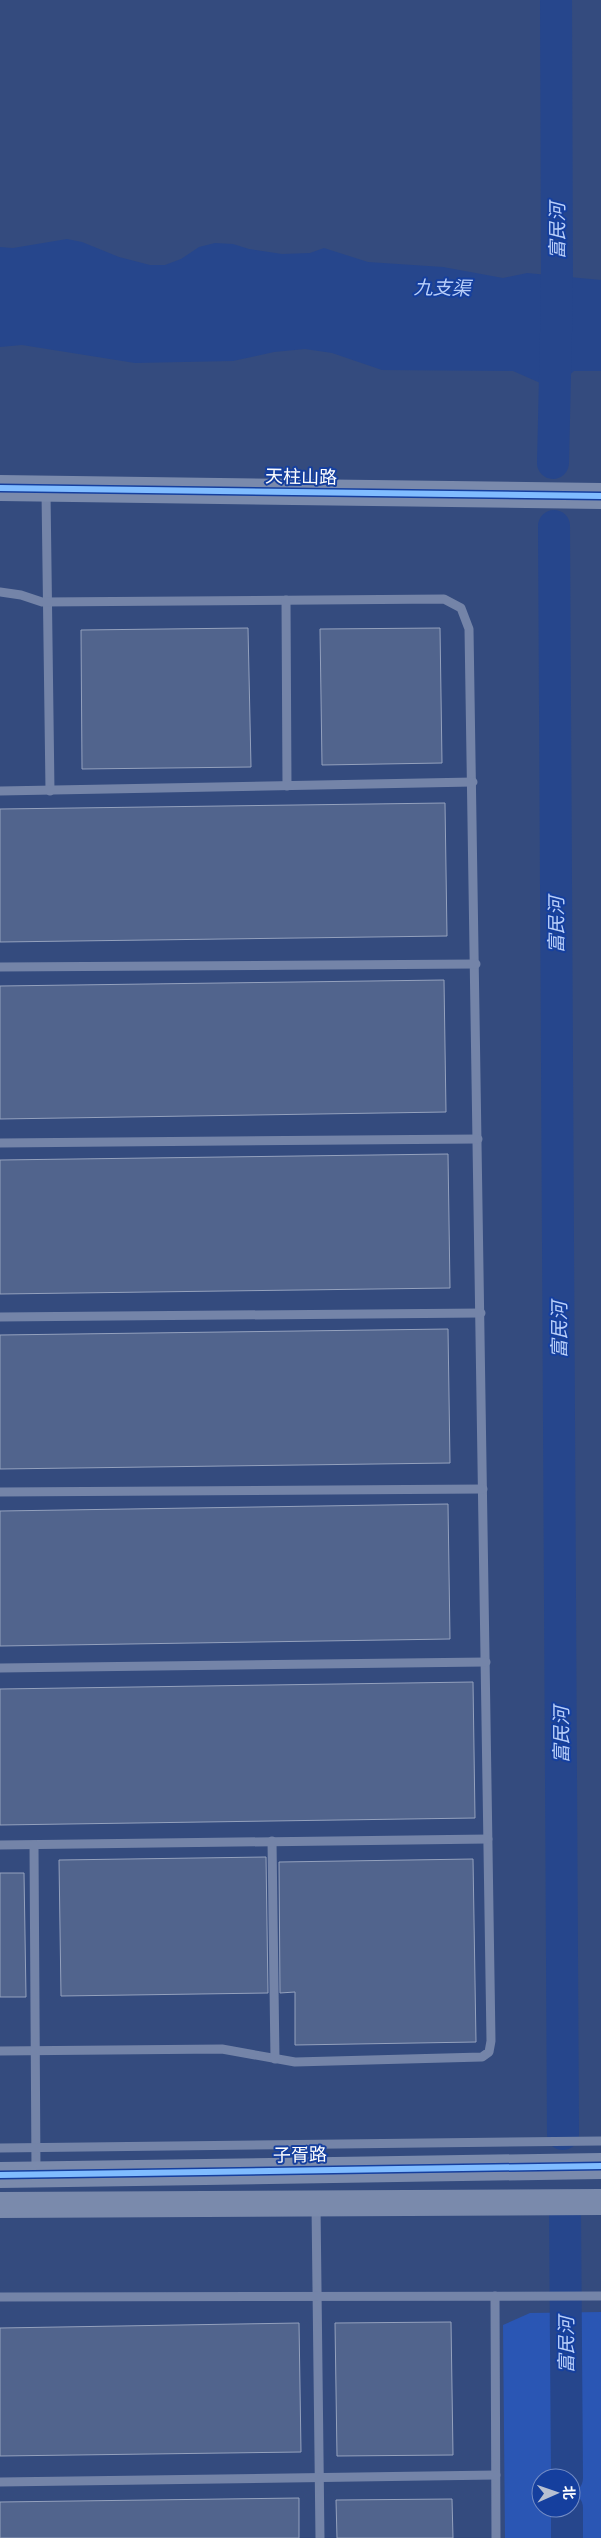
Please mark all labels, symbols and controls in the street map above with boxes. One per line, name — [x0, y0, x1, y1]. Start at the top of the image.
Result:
water label: 富民河 — [546, 199, 569, 260]
water label: 九支渠 — [413, 276, 474, 300]
street label: 天柱山路 — [265, 465, 337, 489]
water label: 富民河 — [545, 893, 568, 954]
water label: 富民河 — [548, 1298, 571, 1359]
water label: 富民河 — [550, 1703, 573, 1764]
street label: 子胥路 — [273, 2144, 327, 2166]
water label: 富民河 — [555, 2313, 578, 2374]
north arrow — [531, 2468, 581, 2518]
text: 北 — [560, 2485, 578, 2500]

